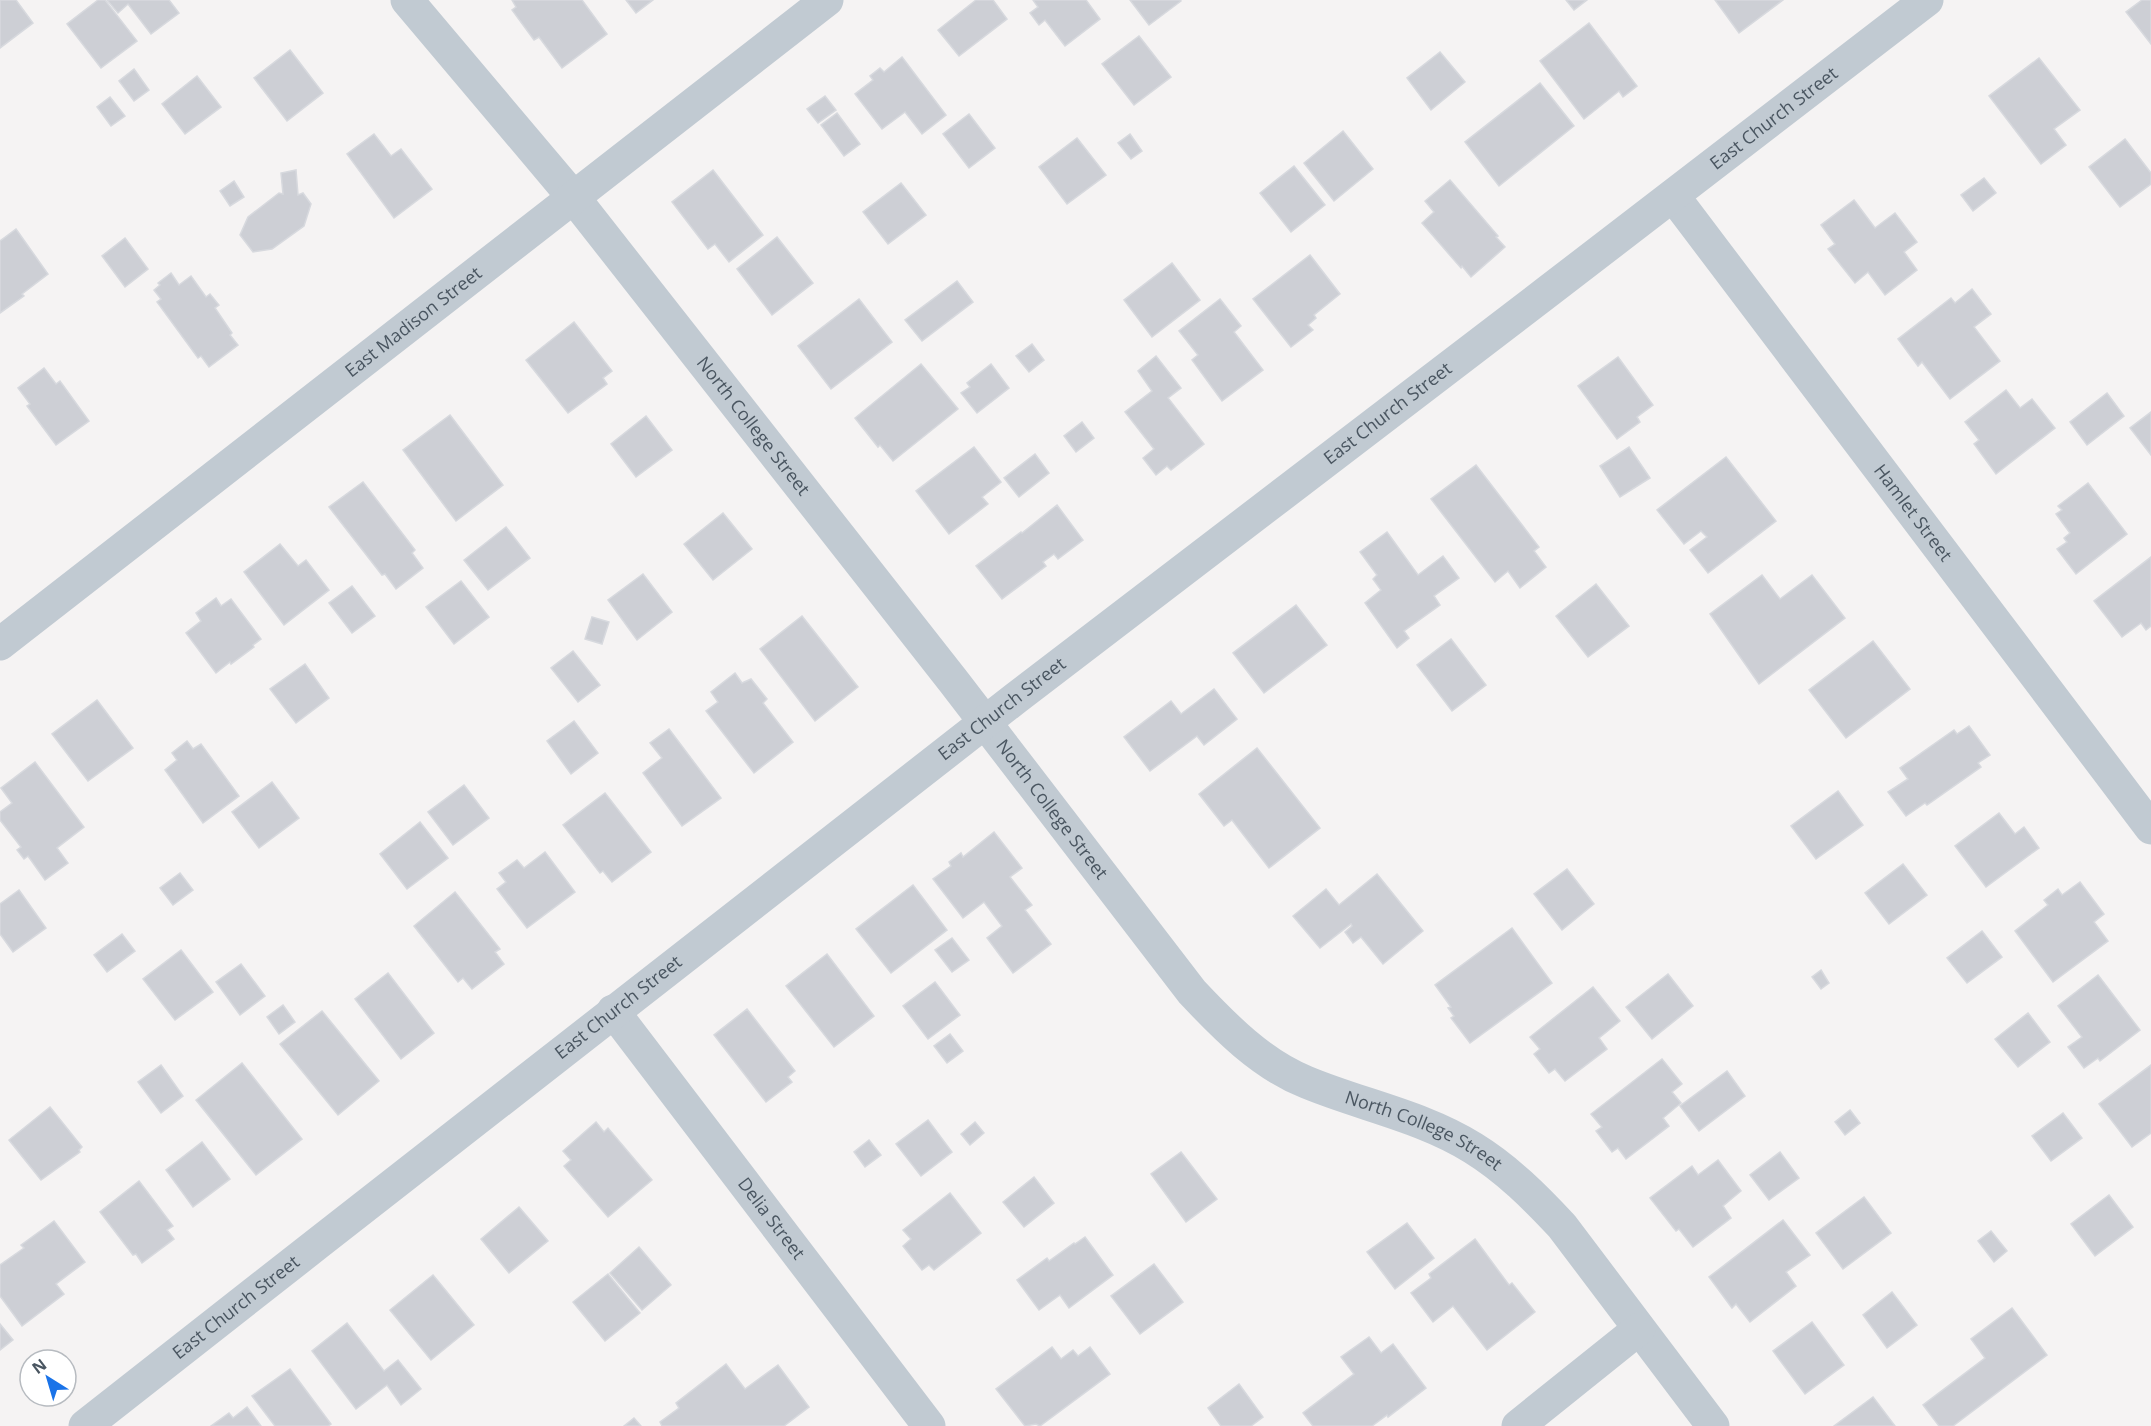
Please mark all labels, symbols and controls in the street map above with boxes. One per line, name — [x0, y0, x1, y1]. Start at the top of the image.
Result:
street label: East Church Street — [1705, 61, 1842, 174]
street label: East Madison Street — [340, 261, 486, 382]
street label: North College Street — [692, 351, 816, 500]
street label: East Church Street — [1318, 356, 1456, 469]
street label: Hamlet Street — [1869, 459, 1958, 566]
street label: East Church Street — [933, 651, 1070, 765]
street label: North College Street — [991, 734, 1114, 884]
street label: East Church Street — [549, 949, 686, 1064]
street label: North College Street — [1342, 1084, 1508, 1175]
street label: Delia Street — [733, 1172, 811, 1264]
street label: East Church Street — [167, 1249, 304, 1364]
north arrow — [18, 1348, 78, 1408]
text: N — [27, 1353, 51, 1379]

